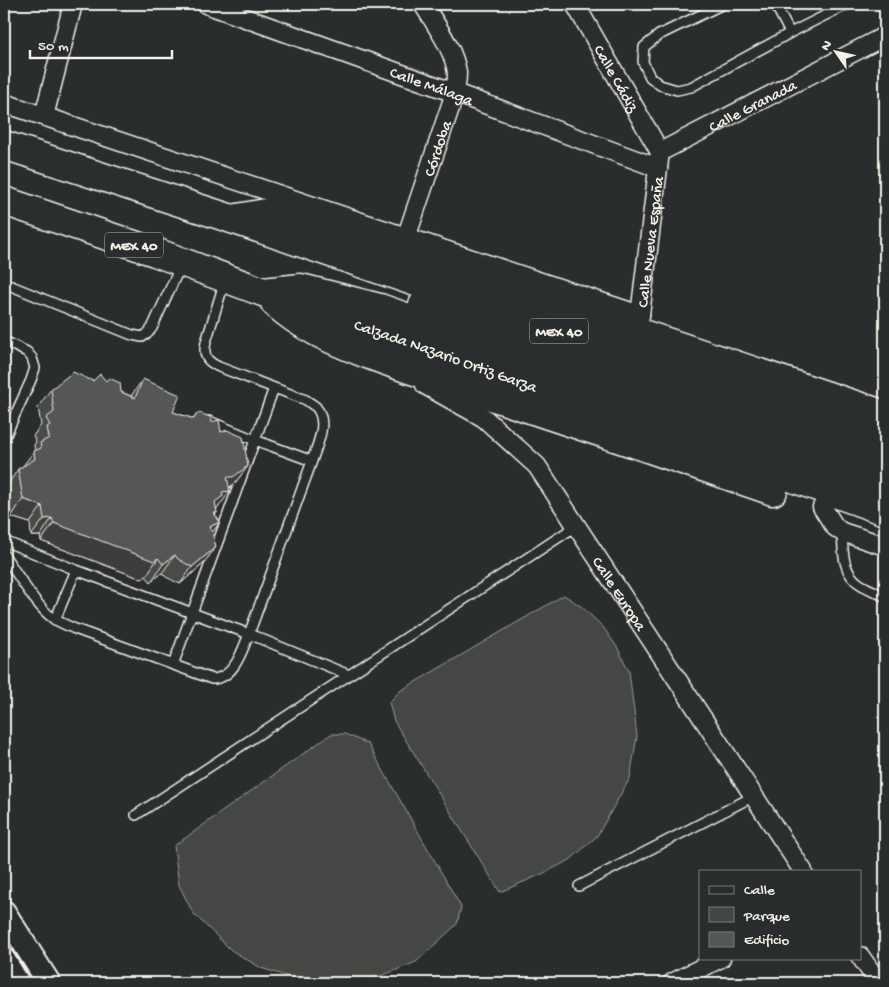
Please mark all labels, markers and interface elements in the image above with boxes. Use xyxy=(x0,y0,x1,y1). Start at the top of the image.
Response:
scale bar xyxy=(30,28,172,60)
north arrow xyxy=(812,28,862,78)
text: 50 m xyxy=(38,38,69,56)
text: N xyxy=(818,38,837,55)
street label: Calle Cádiz xyxy=(588,43,641,117)
street label: Calle Málaga xyxy=(387,64,476,112)
street label: Calle Granada xyxy=(707,77,802,138)
street label: Córdoba xyxy=(421,118,458,179)
street label: Calle Nueva España xyxy=(635,175,670,309)
road number: MEX 40 xyxy=(105,232,163,258)
street label: Calzada Nazario Ortiz Garza xyxy=(351,317,540,399)
road number: MEX 40 xyxy=(530,318,588,344)
street label: Calle Europa xyxy=(586,554,649,637)
legend xyxy=(699,870,862,960)
text: Calle xyxy=(744,882,775,900)
text: Parque xyxy=(743,908,790,926)
text: Edificio xyxy=(744,932,790,950)

